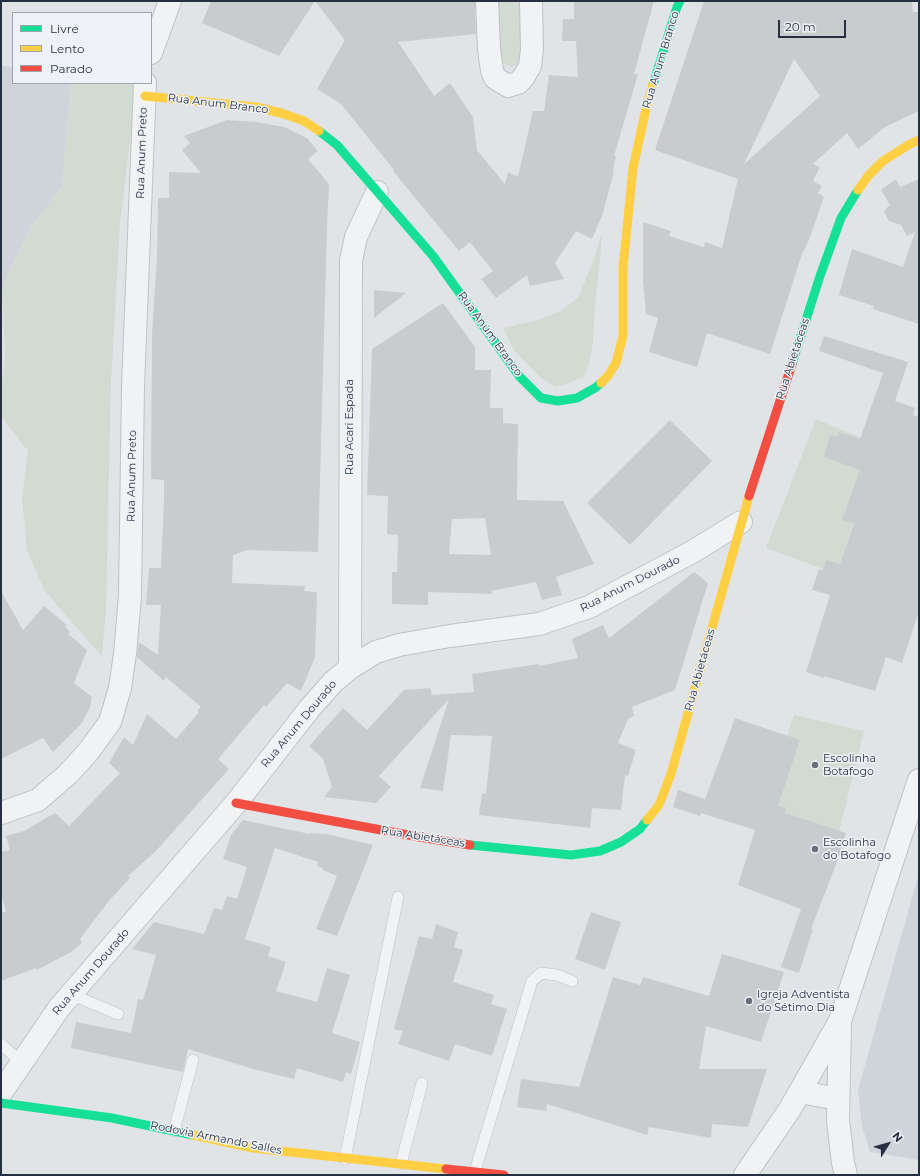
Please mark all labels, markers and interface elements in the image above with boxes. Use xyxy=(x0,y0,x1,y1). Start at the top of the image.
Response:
street label: Rua Anum Branco xyxy=(640,10,682,110)
legend xyxy=(12,12,152,84)
scale bar xyxy=(780,12,848,38)
text: 20 m xyxy=(785,19,816,34)
text: Livre xyxy=(50,21,79,36)
text: Lento xyxy=(50,41,85,56)
text: Parado xyxy=(50,61,93,76)
street label: Rua Anum Branco xyxy=(167,91,269,117)
street label: Rua Anum Preto xyxy=(134,107,150,199)
street label: Rua Anum Branco xyxy=(455,289,525,379)
street label: Rua Abietáceas xyxy=(774,317,812,401)
street label: Rua Acari Espada xyxy=(343,379,357,475)
street label: Rua Anum Preto xyxy=(125,430,139,522)
street label: Rua Anum Dourado xyxy=(578,553,682,615)
street label: Rua Abietáceas xyxy=(682,627,718,713)
street label: Rua Anum Dourado xyxy=(259,678,339,770)
place label: Escolinha Botafogo xyxy=(823,752,876,778)
marker: Escolinha Botafogo xyxy=(810,760,820,770)
street label: Rua Abietáceas xyxy=(380,824,466,850)
place label: Escolinha do Botafogo xyxy=(823,836,891,862)
marker: Escolinha do Botafogo xyxy=(810,844,820,854)
street label: Rua Anum Dourado xyxy=(50,926,132,1018)
place label: Igreja Adventista do Sétimo Dia xyxy=(757,988,850,1014)
marker: Igreja Adventista do Sétimo Dia xyxy=(744,996,754,1006)
street label: Rodovia Armando Salles xyxy=(149,1119,283,1157)
north arrow xyxy=(868,1124,908,1164)
text: N xyxy=(889,1129,906,1145)

